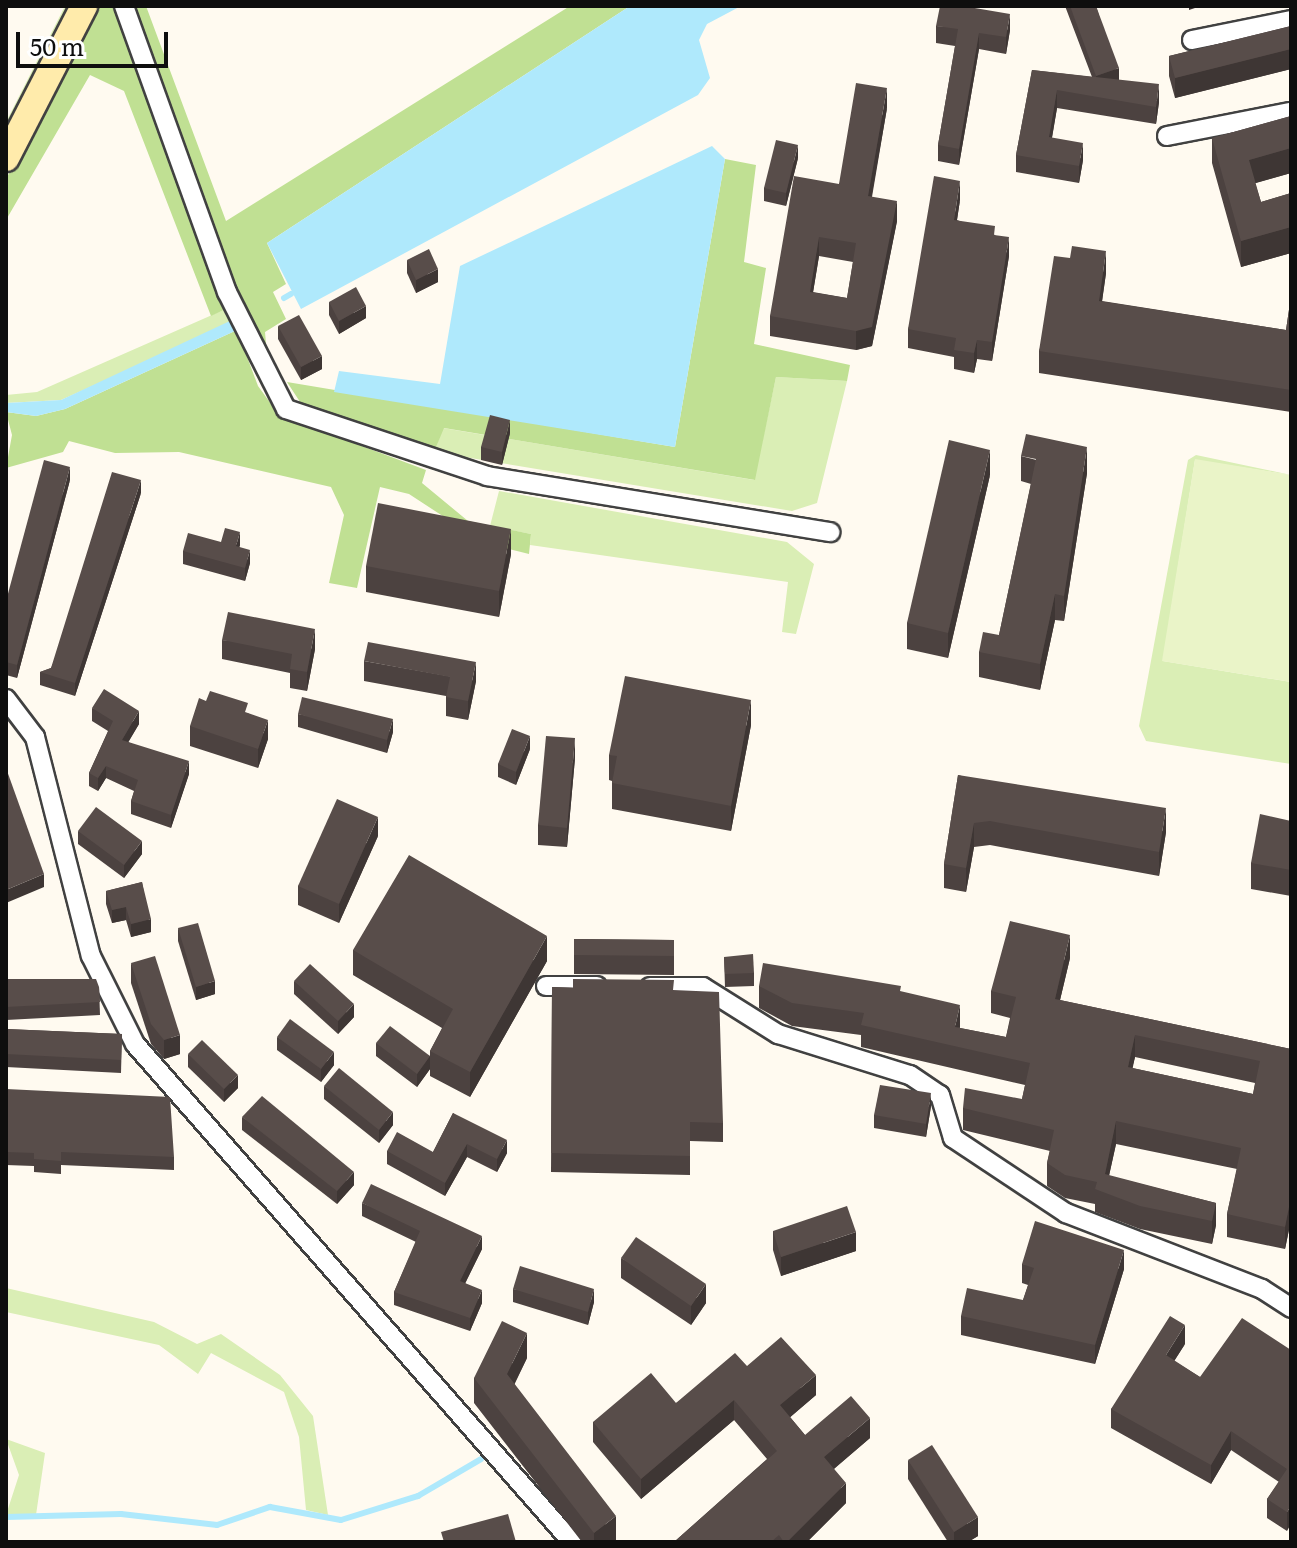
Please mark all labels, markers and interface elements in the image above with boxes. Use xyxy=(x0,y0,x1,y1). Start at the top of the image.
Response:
scale bar xyxy=(20,16,172,66)
text: 50 m xyxy=(30,28,84,63)

